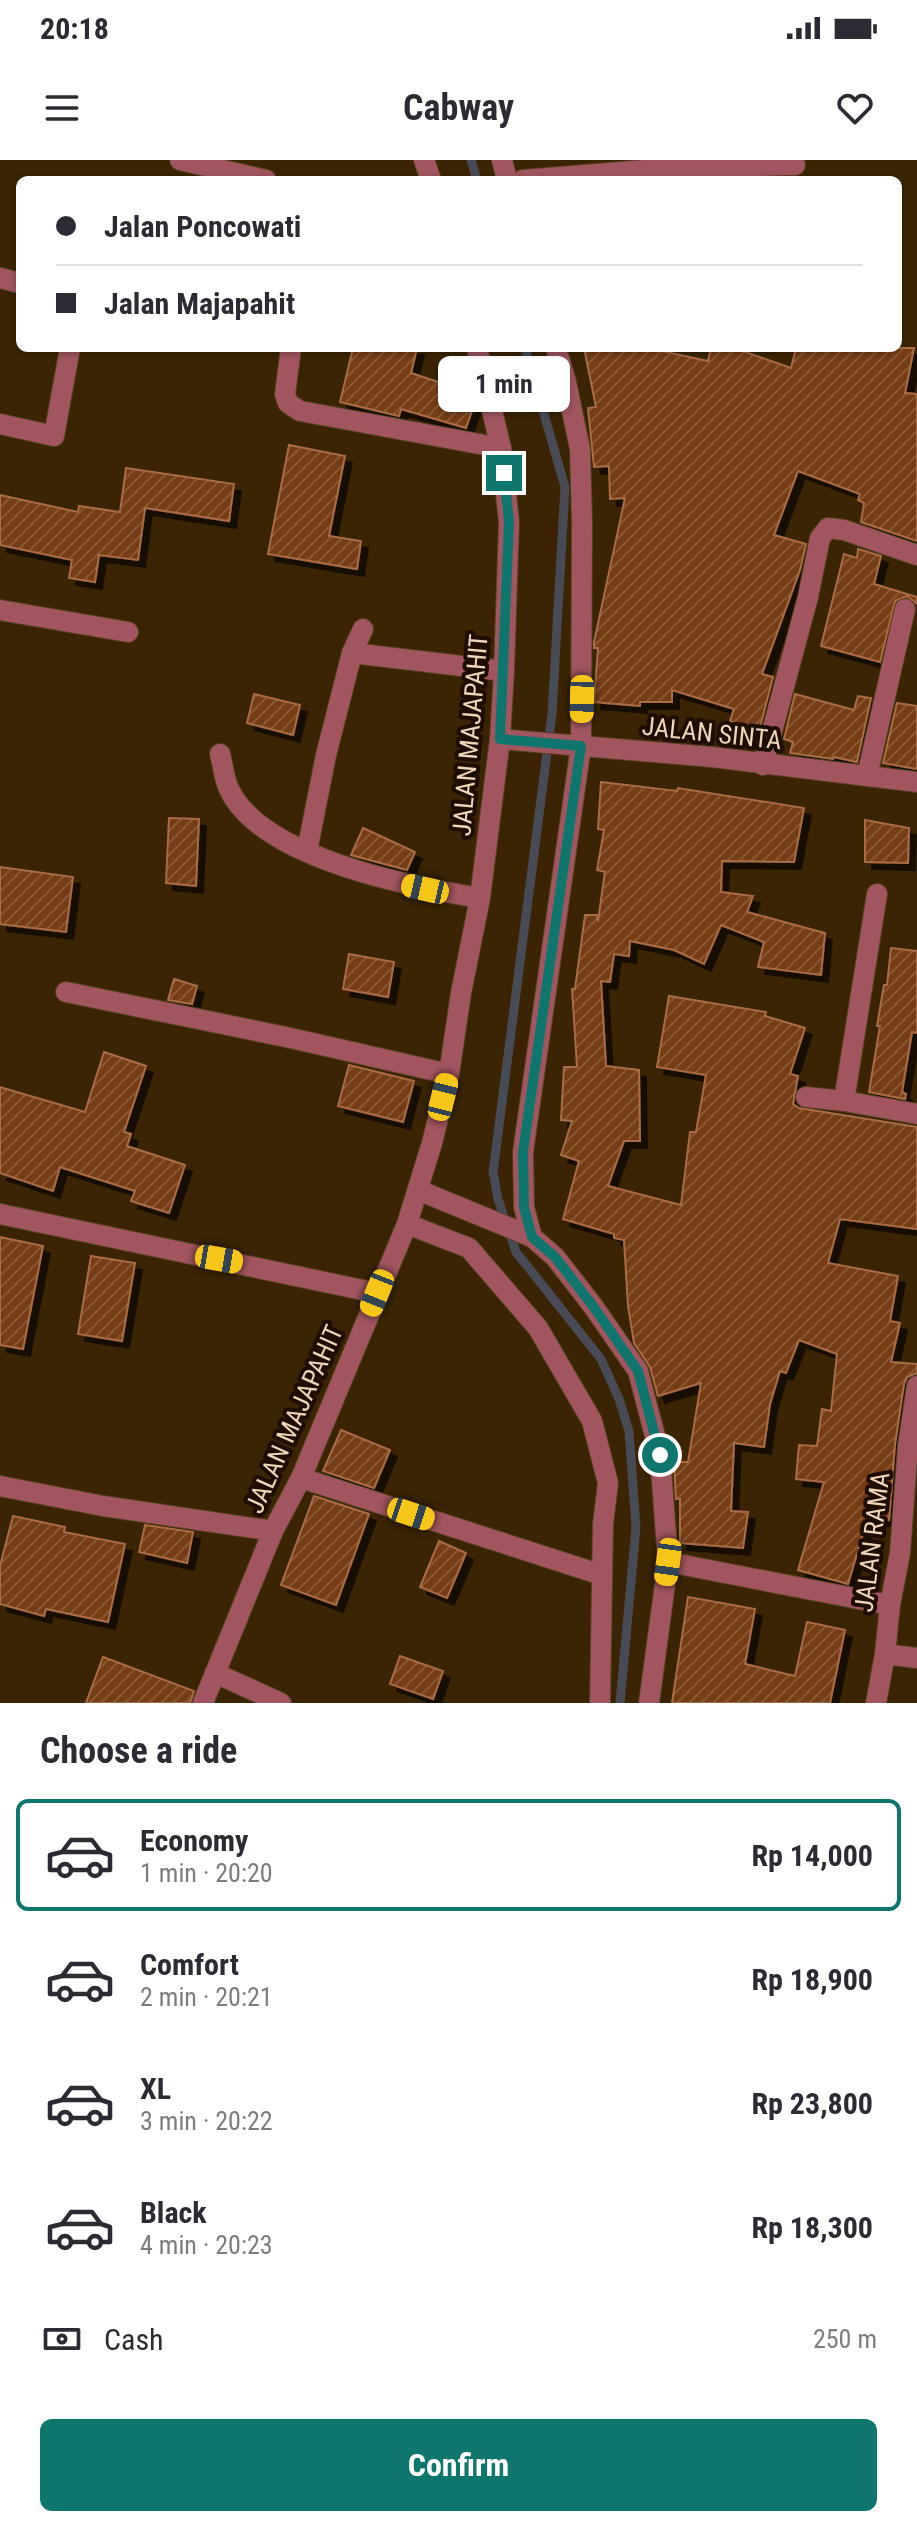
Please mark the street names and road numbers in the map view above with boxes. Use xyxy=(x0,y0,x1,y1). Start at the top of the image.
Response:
street label: JALAN MAJAPAHIT xyxy=(446,633,494,837)
street label: JALAN SINTA xyxy=(641,711,783,755)
street label: JALAN MAJAPAHIT xyxy=(239,1320,349,1518)
street label: JALAN RAMA xyxy=(849,1470,895,1614)

